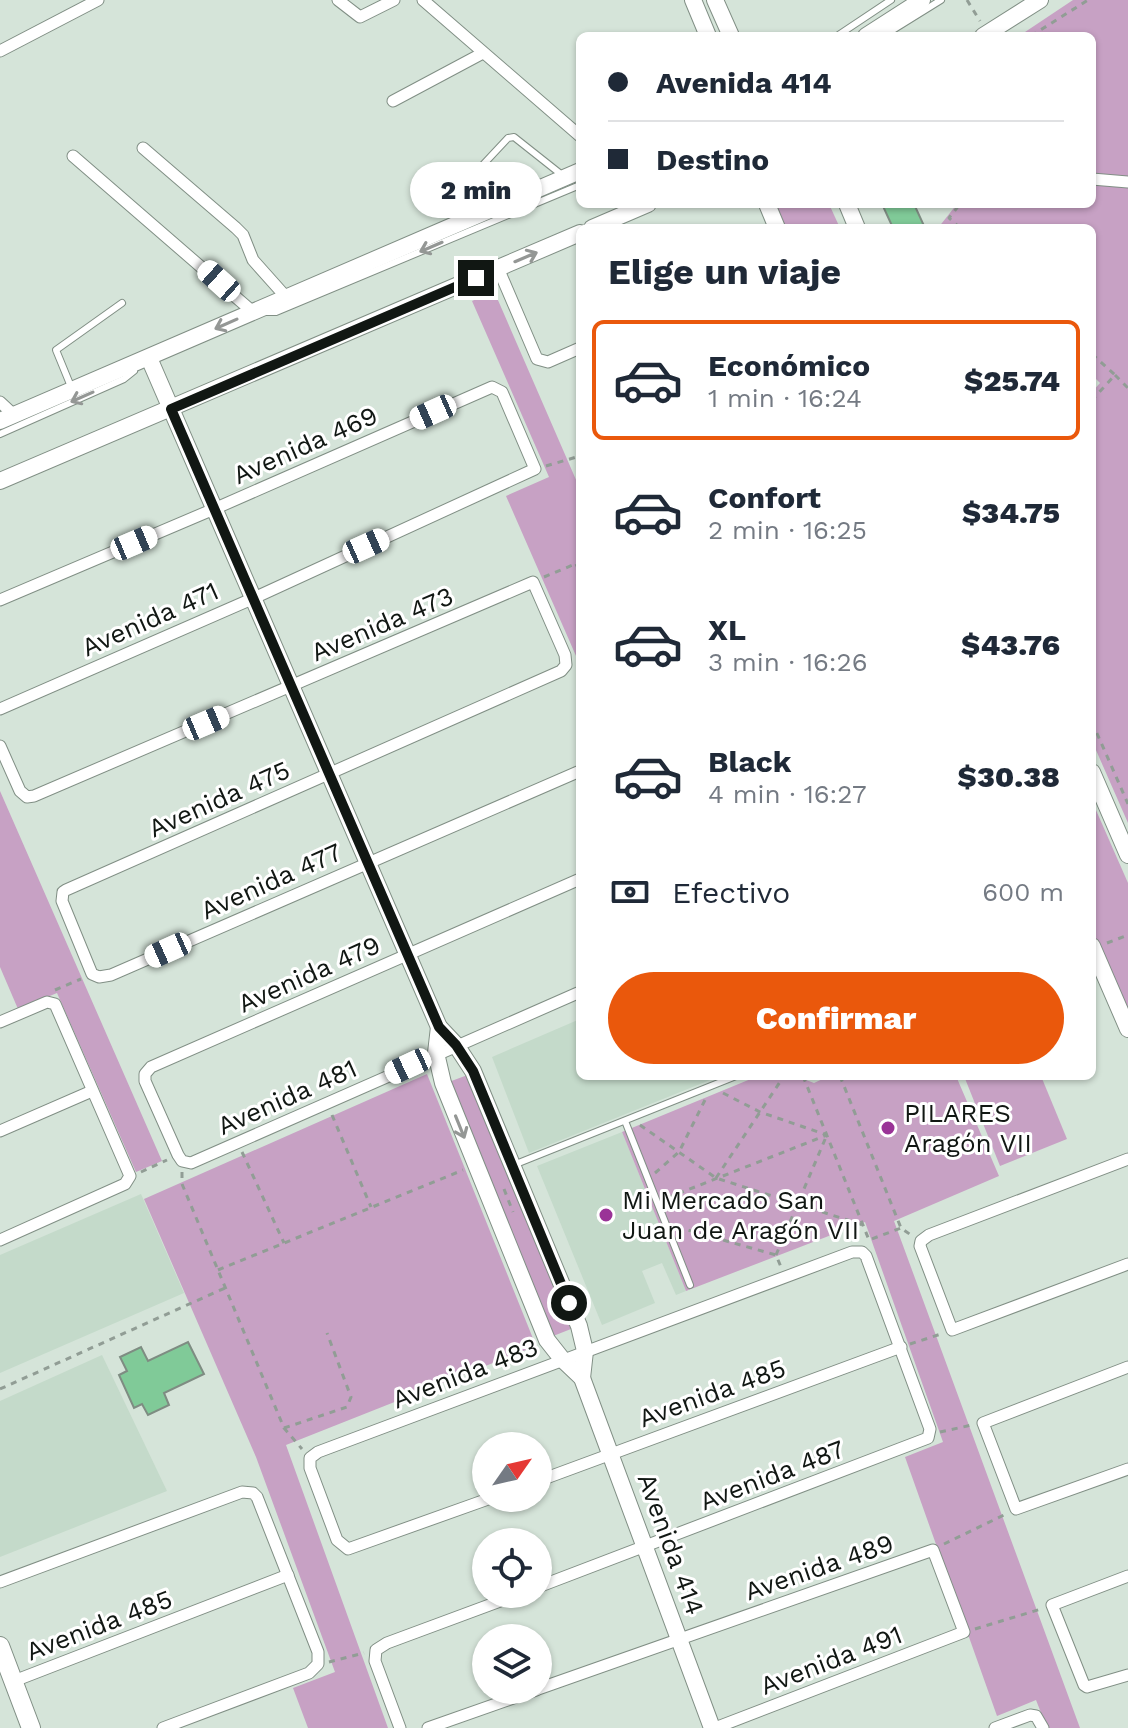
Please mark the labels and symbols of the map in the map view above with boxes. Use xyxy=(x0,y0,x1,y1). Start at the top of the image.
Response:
callout: 2 min xyxy=(410,162,542,218)
one-way arrow xyxy=(419,241,444,256)
one-way arrow xyxy=(513,248,538,263)
car xyxy=(193,256,245,306)
route end xyxy=(458,260,494,296)
one-way arrow xyxy=(214,317,238,332)
one-way arrow xyxy=(70,391,95,406)
car xyxy=(406,391,460,433)
street label: Avenida 469 xyxy=(228,400,382,490)
car xyxy=(107,523,161,563)
car xyxy=(339,525,393,567)
street label: Avenida 471 xyxy=(77,576,223,662)
street label: Avenida 473 xyxy=(306,581,458,667)
car xyxy=(179,703,233,743)
street label: Avenida 475 xyxy=(144,754,294,844)
street label: Avenida 477 xyxy=(196,837,346,925)
car xyxy=(141,929,195,971)
street label: Avenida 479 xyxy=(233,929,385,1019)
car xyxy=(381,1045,435,1087)
street label: Avenida 481 xyxy=(213,1053,361,1141)
place label: PILARES Aragón VII xyxy=(904,1098,1032,1158)
one-way arrow xyxy=(454,1114,468,1139)
marker: PILARES Aragón VII xyxy=(879,1119,897,1137)
place label: Mi Mercado San Juan de Aragón VII xyxy=(622,1185,859,1245)
marker: Mi Mercado San Juan de Aragón VII xyxy=(597,1206,615,1224)
route start xyxy=(551,1285,587,1321)
street label: Avenida 483 xyxy=(388,1331,542,1415)
street label: Avenida 485 xyxy=(634,1353,790,1433)
north arrow xyxy=(472,1432,552,1512)
street label: Avenida 487 xyxy=(695,1434,849,1516)
street label: Avenida 414 xyxy=(631,1469,711,1619)
street label: Avenida 489 xyxy=(741,1528,897,1606)
street label: Avenida 485 xyxy=(22,1583,176,1667)
street label: Avenida 491 xyxy=(756,1619,906,1701)

